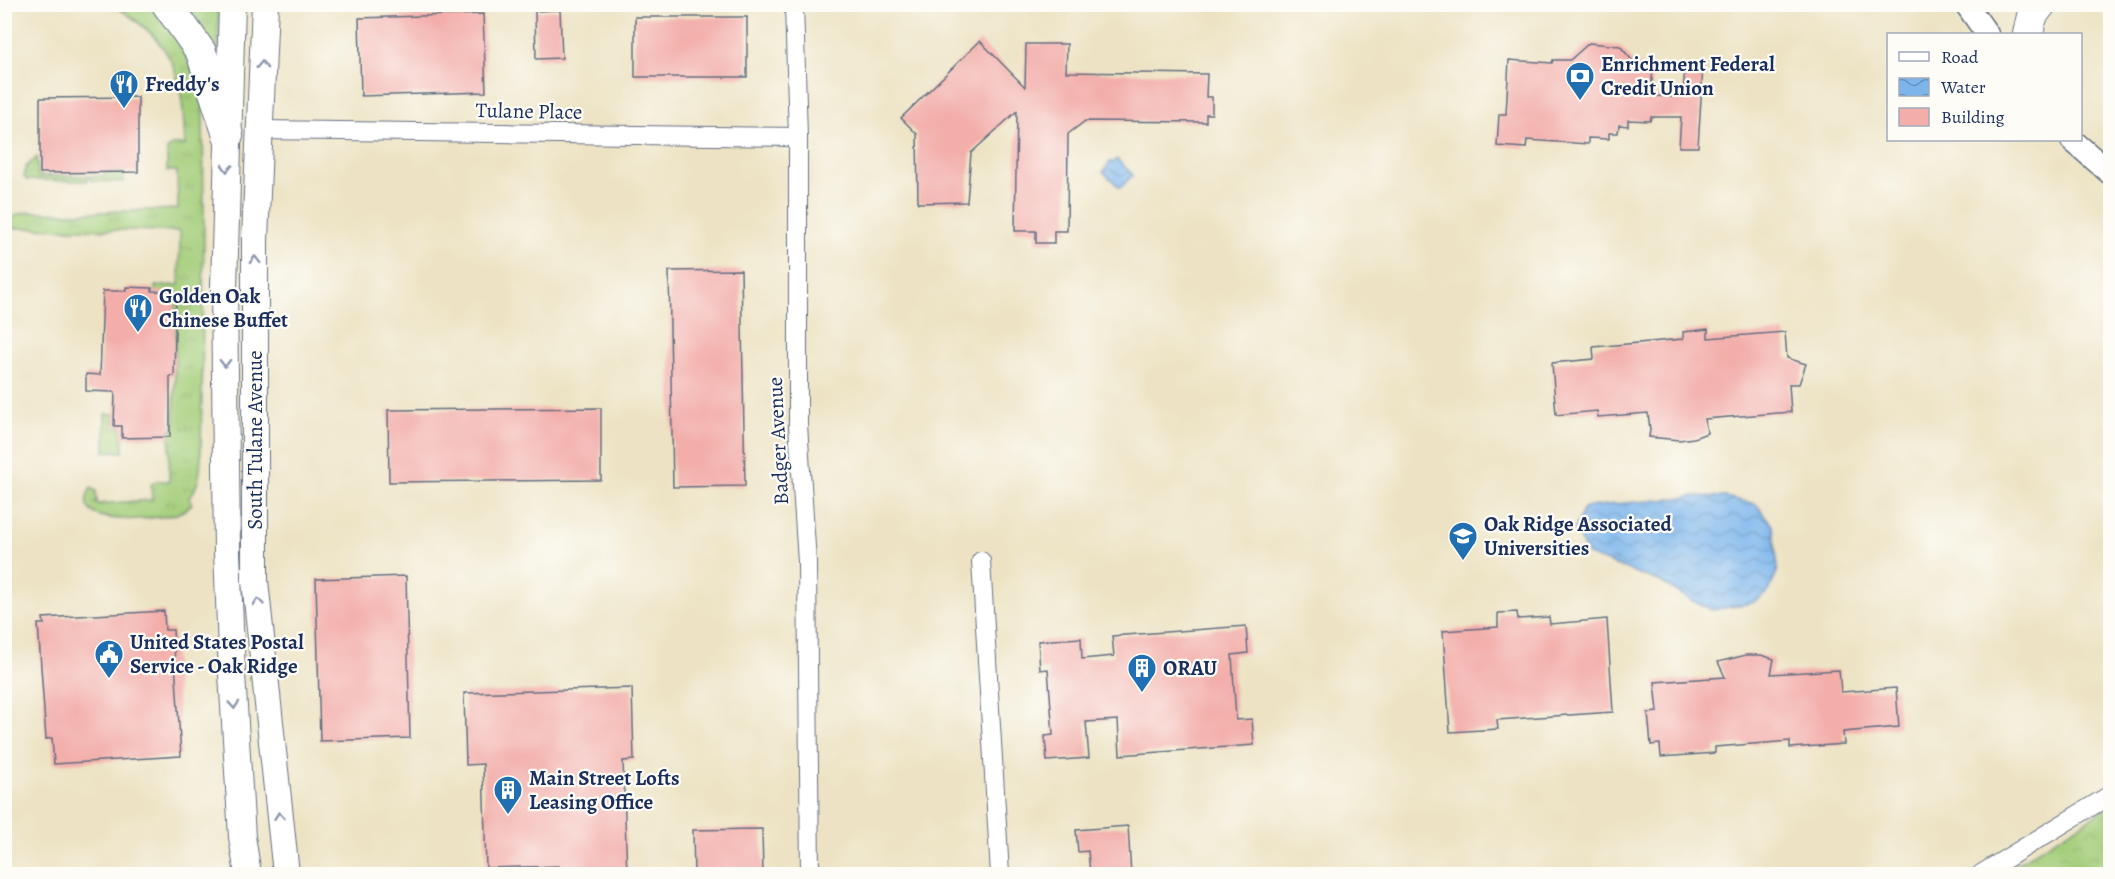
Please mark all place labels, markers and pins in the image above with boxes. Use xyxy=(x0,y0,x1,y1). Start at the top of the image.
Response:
place label: Enrichment Federal Credit Union xyxy=(1601,50,1775,102)
bank icon: Enrichment Federal Credit Union xyxy=(1564,60,1596,102)
restaurant icon: Freddy's xyxy=(108,68,140,110)
place label: Freddy's xyxy=(145,70,220,98)
place label: Golden Oak Chinese Buffet xyxy=(159,282,288,334)
restaurant icon: Golden Oak Chinese Buffet xyxy=(122,292,154,334)
place label: Oak Ridge Associated Universities xyxy=(1484,510,1673,562)
school or university icon: Oak Ridge Associated Universities xyxy=(1447,520,1479,562)
place label: United States Postal Service - Oak Ridge xyxy=(130,628,304,680)
public building icon: United States Postal Service - Oak Ridge xyxy=(93,638,125,680)
building icon: ORAU xyxy=(1126,652,1158,694)
place label: ORAU xyxy=(1163,654,1217,682)
place label: Main Street Lofts Leasing Office xyxy=(529,764,680,816)
building icon: Main Street Lofts Leasing Office xyxy=(492,774,524,816)

